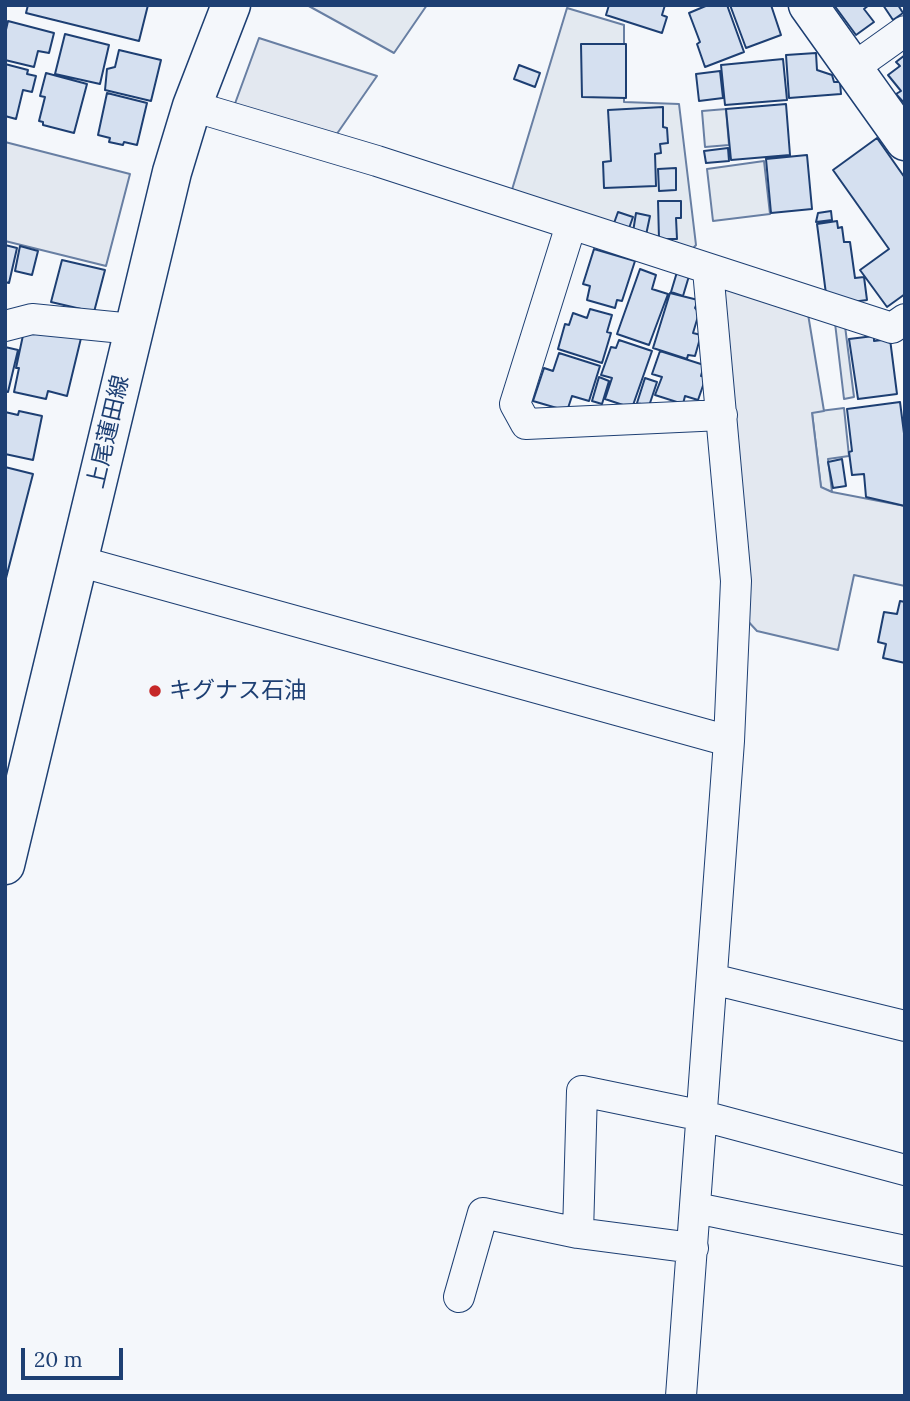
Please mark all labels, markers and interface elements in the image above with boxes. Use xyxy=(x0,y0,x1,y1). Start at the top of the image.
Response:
street label: 上尾蓮田線 xyxy=(83,373,135,491)
place label: キグナス石油 xyxy=(169,677,307,705)
marker: キグナス石油 xyxy=(147,683,163,699)
scale bar xyxy=(24,1334,126,1378)
text: 20 m xyxy=(34,1346,83,1373)

